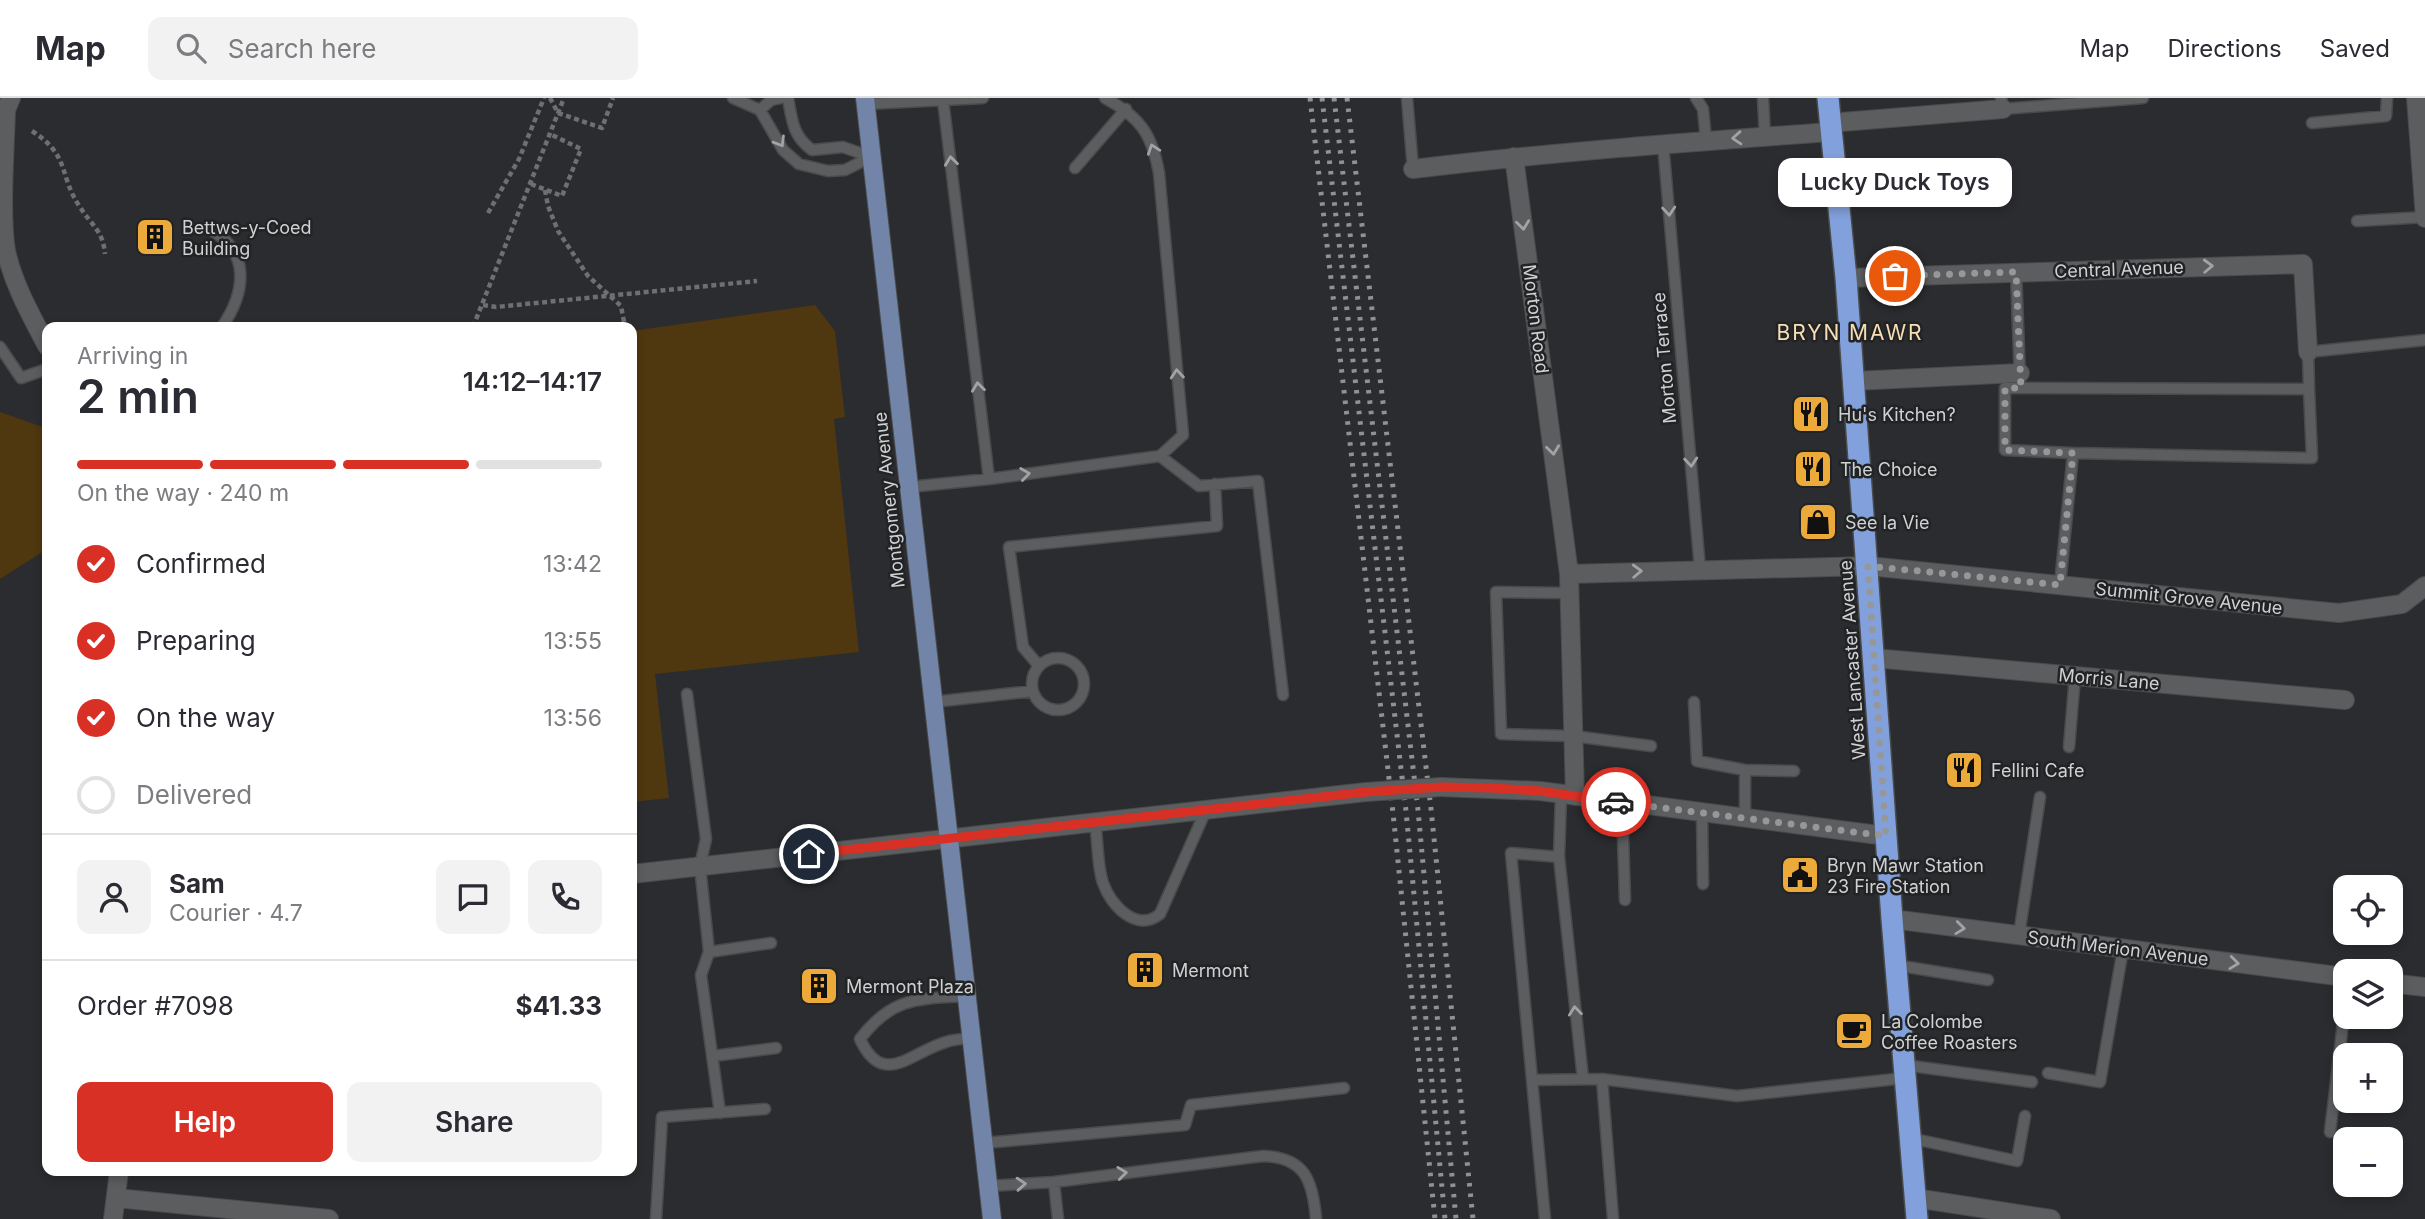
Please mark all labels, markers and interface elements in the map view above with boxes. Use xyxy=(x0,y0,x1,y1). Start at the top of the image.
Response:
search box xyxy=(148,17,638,80)
text: Map xyxy=(35,28,106,68)
icon: search xyxy=(172,29,210,67)
text: Search here xyxy=(228,33,376,64)
text: Map xyxy=(2080,34,2129,63)
text: Directions xyxy=(2167,34,2282,63)
text: Saved xyxy=(2320,34,2390,63)
one-way arrow xyxy=(1732,131,1743,146)
one-way arrow xyxy=(772,135,785,148)
one-way arrow xyxy=(1147,143,1161,155)
one-way arrow xyxy=(943,155,958,167)
callout: Lucky Duck Toys xyxy=(1778,157,2012,206)
text: Lucky Duck Toys xyxy=(1800,168,1990,196)
one-way arrow xyxy=(1661,206,1676,217)
building icon: Bettws-y-Coed Building xyxy=(134,216,176,258)
place label: Bettws-y-Coed Building xyxy=(182,217,312,259)
one-way arrow xyxy=(1516,219,1531,231)
pin xyxy=(1865,246,1925,306)
street label: Central Avenue xyxy=(2054,256,2184,282)
icon: bag xyxy=(1876,257,1914,295)
one-way arrow xyxy=(2203,259,2214,274)
street label: Morton Road xyxy=(1519,263,1553,375)
street label: Morton Terrace xyxy=(1648,291,1680,425)
district label: BRYN MAWR xyxy=(1776,320,1924,345)
text: Arriving in xyxy=(77,342,188,370)
text: 14:12–14:17 xyxy=(463,366,602,397)
text: 2 min xyxy=(77,368,199,424)
one-way arrow xyxy=(1170,369,1185,380)
one-way arrow xyxy=(971,381,986,393)
restaurant icon: Hu's Kitchen? xyxy=(1790,393,1832,435)
place label: Hu's Kitchen? xyxy=(1838,404,1956,425)
street label: Montgomery Avenue xyxy=(869,411,909,589)
one-way arrow xyxy=(1545,444,1560,456)
restaurant icon: The Choice xyxy=(1792,448,1834,490)
one-way arrow xyxy=(1683,457,1698,468)
place label: The Choice xyxy=(1840,459,1938,480)
one-way arrow xyxy=(1020,467,1031,482)
text: On the way · 240 m xyxy=(77,479,289,507)
shop icon: See la Vie xyxy=(1797,501,1839,543)
place label: See la Vie xyxy=(1845,512,1929,533)
icon: check xyxy=(77,545,115,583)
text: Confirmed xyxy=(136,548,266,579)
text: 13:42 xyxy=(543,550,602,578)
street label: West Lancaster Avenue xyxy=(1835,559,1869,761)
one-way arrow xyxy=(1632,564,1643,579)
street label: Summit Grove Avenue xyxy=(2094,578,2284,618)
icon: check xyxy=(77,622,115,660)
text: Preparing xyxy=(136,625,256,656)
text: 13:55 xyxy=(544,627,602,655)
street label: Morris Lane xyxy=(2058,664,2160,694)
icon: check xyxy=(77,699,115,737)
text: On the way xyxy=(136,702,275,733)
text: 13:56 xyxy=(544,704,602,732)
restaurant icon: Fellini Cafe xyxy=(1943,749,1985,791)
place label: Fellini Cafe xyxy=(1991,760,2084,781)
courier xyxy=(1581,767,1651,837)
text: Delivered xyxy=(136,779,252,810)
icon: car xyxy=(1597,783,1635,821)
pin xyxy=(779,824,839,884)
icon: home xyxy=(790,835,828,873)
public building icon: Bryn Mawr Station 23 Fire Station xyxy=(1779,854,1821,896)
place label: Bryn Mawr Station 23 Fire Station xyxy=(1827,855,1984,897)
button: person xyxy=(77,860,151,934)
button: chat xyxy=(436,860,510,934)
button: phone xyxy=(528,860,602,934)
text: Sam xyxy=(169,868,225,899)
map controls xyxy=(2333,875,2403,1197)
button: locate xyxy=(2333,875,2403,945)
text: Courier · 4.7 xyxy=(169,899,303,927)
one-way arrow xyxy=(1954,920,1965,935)
street label: South Merion Avenue xyxy=(2026,926,2210,970)
building icon: Mermont xyxy=(1124,949,1166,991)
one-way arrow xyxy=(2228,955,2240,970)
button: layers xyxy=(2333,959,2403,1029)
place label: Mermont xyxy=(1172,960,1249,981)
building icon: Mermont Plaza xyxy=(798,965,840,1007)
place label: Mermont Plaza xyxy=(846,976,974,997)
text: Order #7098 xyxy=(77,990,234,1021)
text: $41.33 xyxy=(516,990,602,1021)
one-way arrow xyxy=(1568,1005,1583,1017)
cafe icon: La Colombe Coffee Roasters xyxy=(1833,1010,1875,1052)
place label: La Colombe Coffee Roasters xyxy=(1881,1011,2017,1053)
button: + xyxy=(2333,1043,2403,1113)
button: Help xyxy=(77,1082,333,1162)
button: Share xyxy=(347,1082,602,1162)
button: − xyxy=(2333,1127,2403,1197)
one-way arrow xyxy=(1116,1166,1128,1181)
one-way arrow xyxy=(1016,1177,1027,1192)

